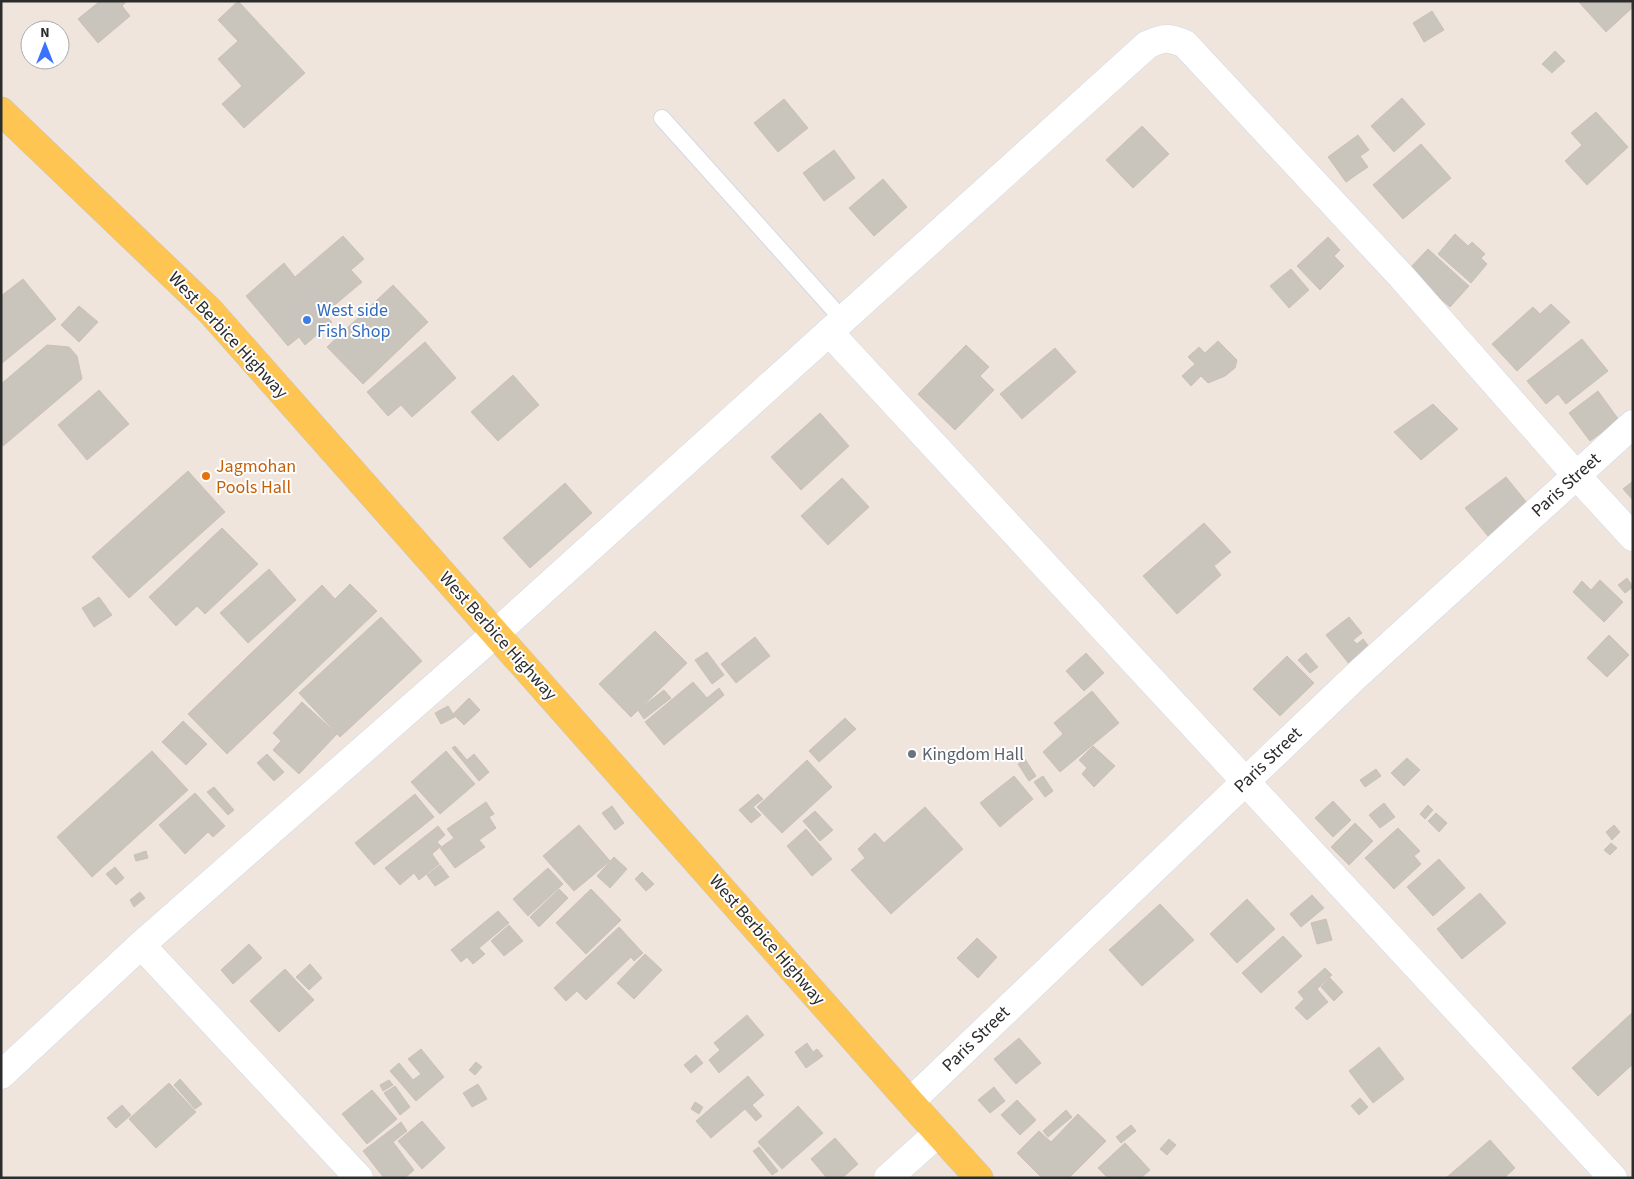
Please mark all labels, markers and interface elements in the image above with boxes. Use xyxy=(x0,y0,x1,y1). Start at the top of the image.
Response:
north arrow xyxy=(20,20,70,70)
text: N xyxy=(40,23,50,43)
street label: West Berbice Highway xyxy=(162,266,294,405)
place label: West side Fish Shop xyxy=(317,298,390,344)
marker: West side Fish Shop xyxy=(301,314,313,326)
street label: Paris Street xyxy=(1526,447,1606,523)
place label: Jagmohan Pools Hall xyxy=(216,454,296,500)
marker: Jagmohan Pools Hall xyxy=(200,470,212,482)
street label: West Berbice Highway xyxy=(433,566,563,706)
street label: Paris Street xyxy=(1229,721,1307,799)
place label: Kingdom Hall xyxy=(922,742,1024,767)
marker: Kingdom Hall xyxy=(906,748,918,760)
street label: West Berbice Highway xyxy=(703,869,831,1011)
street label: Paris Street xyxy=(937,1000,1015,1078)

